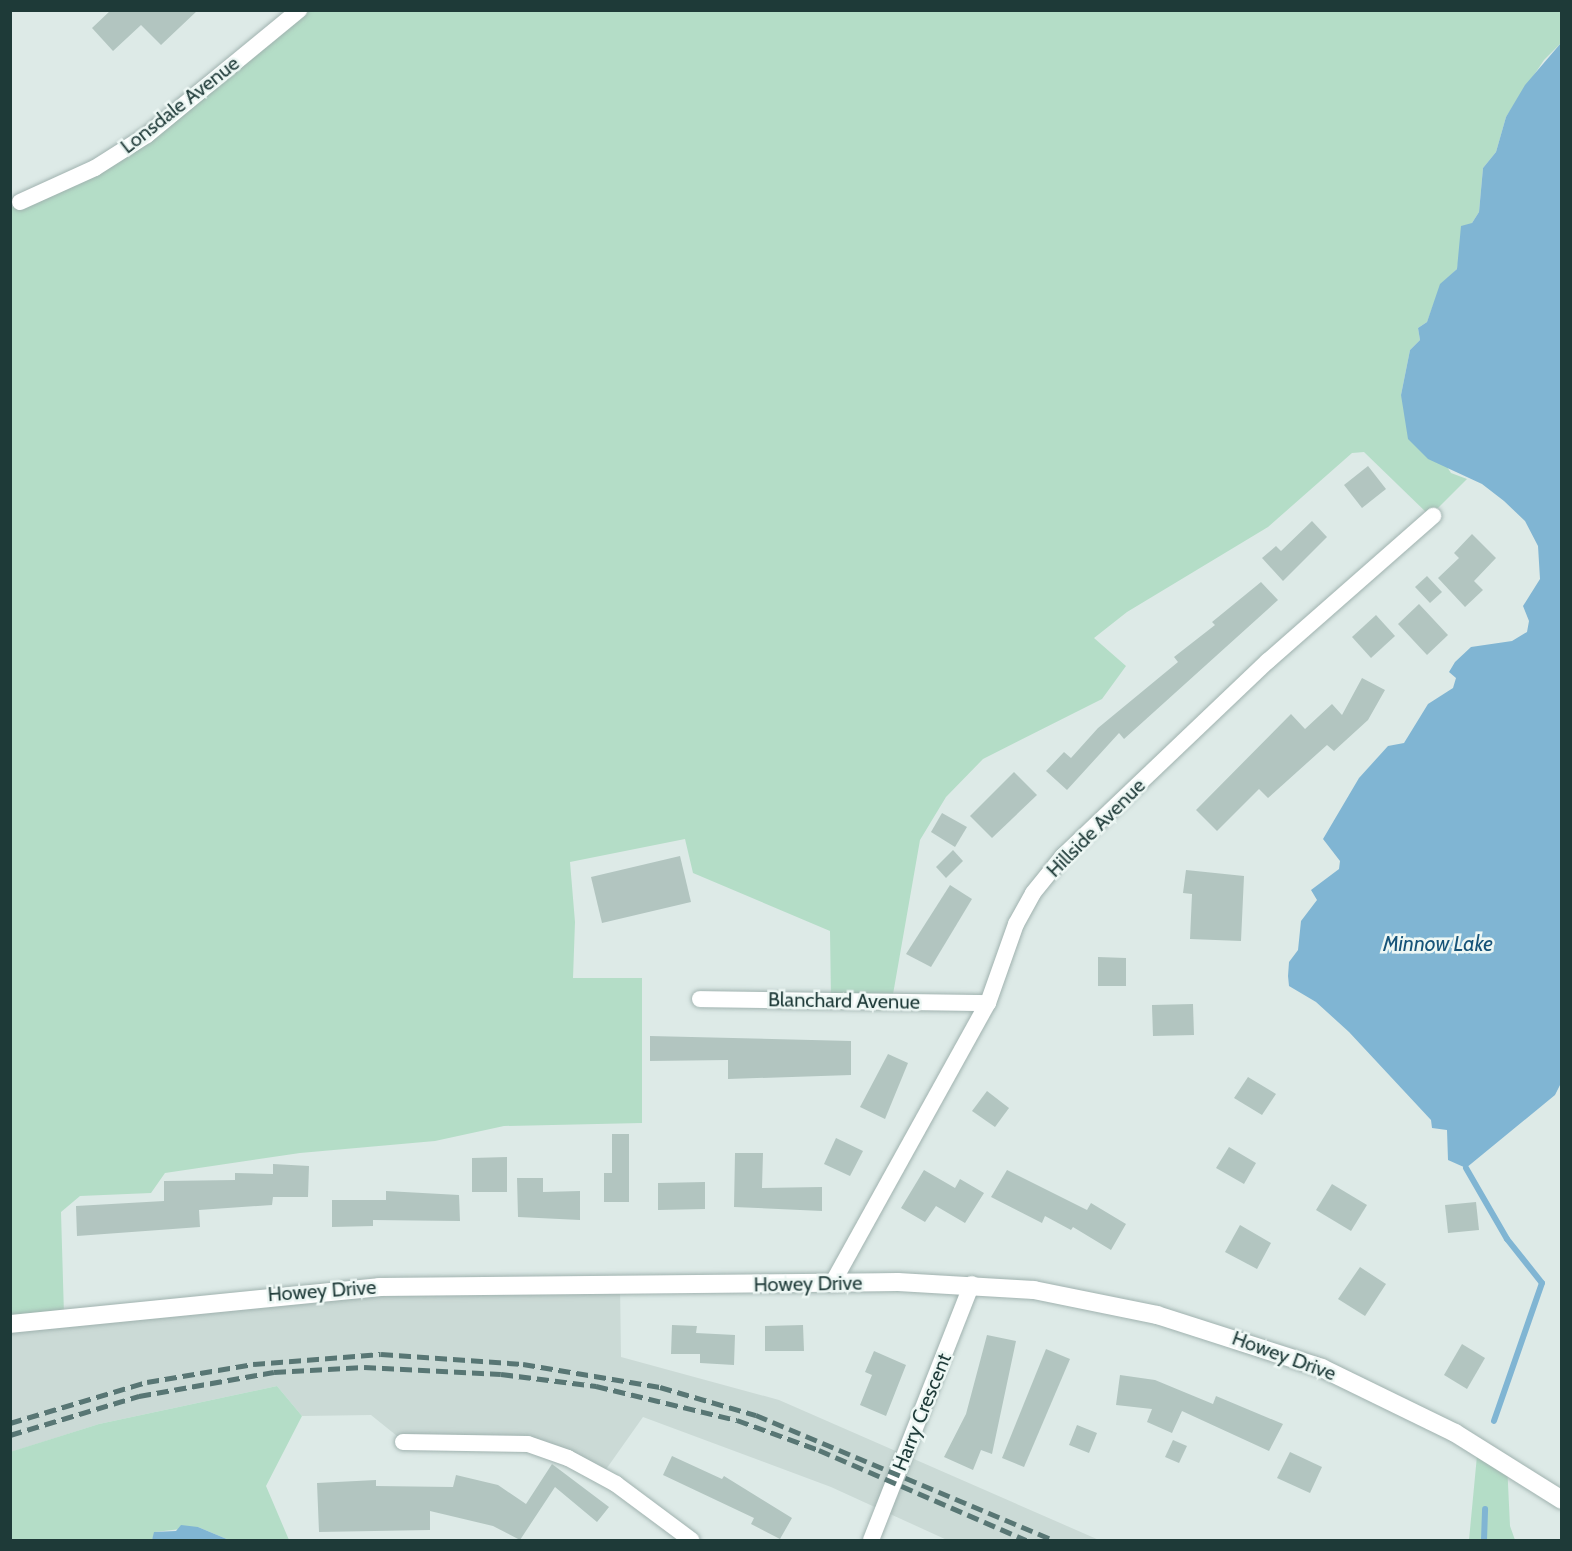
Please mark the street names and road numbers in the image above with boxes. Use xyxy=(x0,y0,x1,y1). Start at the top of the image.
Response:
street label: Lonsdale Avenue xyxy=(116,51,244,159)
street label: Hillside Avenue xyxy=(1042,774,1150,882)
street label: Blanchard Avenue xyxy=(768,988,920,1014)
street label: Howey Drive xyxy=(753,1271,863,1297)
street label: Howey Drive xyxy=(267,1275,377,1307)
street label: Howey Drive xyxy=(1229,1326,1339,1386)
street label: Harry Crescent xyxy=(888,1350,956,1474)

